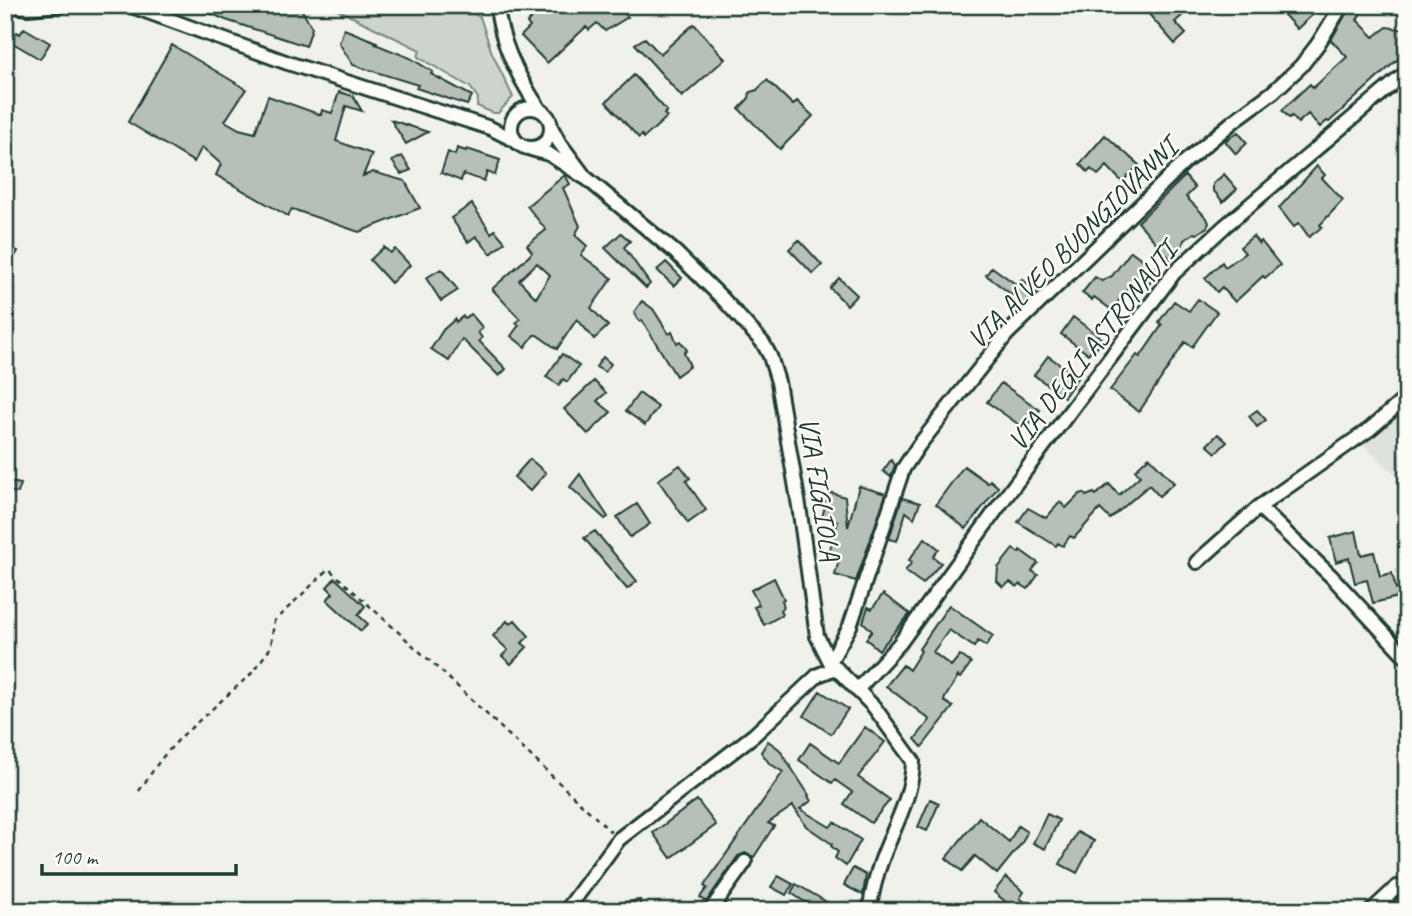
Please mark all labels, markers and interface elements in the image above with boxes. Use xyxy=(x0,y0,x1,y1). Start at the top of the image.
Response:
street label: VIA ALVEO BUONGIOVANNI xyxy=(959,126,1189,356)
street label: VIA DEGLI ASTRONAUTI xyxy=(1000,230,1188,457)
street label: VIA FIGLIOLA xyxy=(791,415,849,564)
scale bar xyxy=(42,832,236,876)
text: 100 m xyxy=(52,844,99,870)

